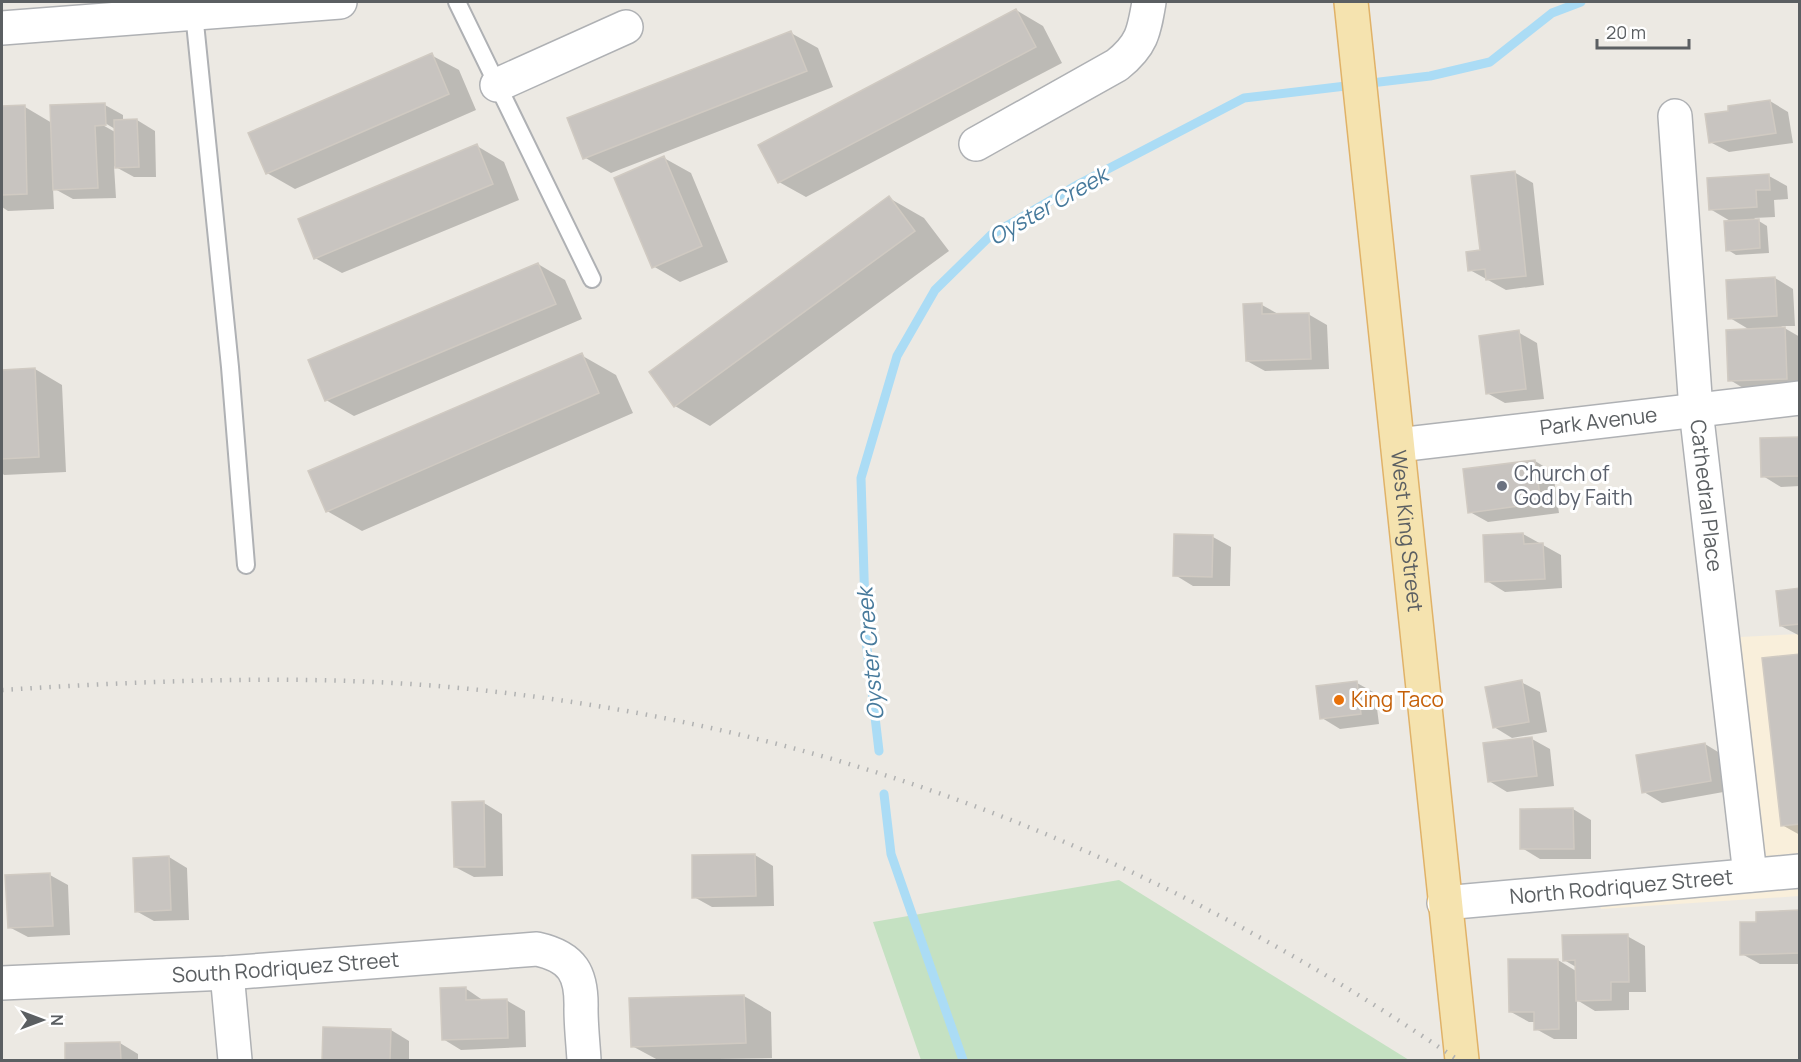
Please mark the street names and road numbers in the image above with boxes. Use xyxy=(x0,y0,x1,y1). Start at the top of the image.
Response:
street label: Park Avenue xyxy=(1538,400,1659,441)
street label: Cathedral Place xyxy=(1684,418,1730,573)
street label: West King Street xyxy=(1385,449,1430,613)
street label: North Rodriquez Street xyxy=(1508,862,1734,910)
street label: South Rodriquez Street xyxy=(171,945,400,988)

